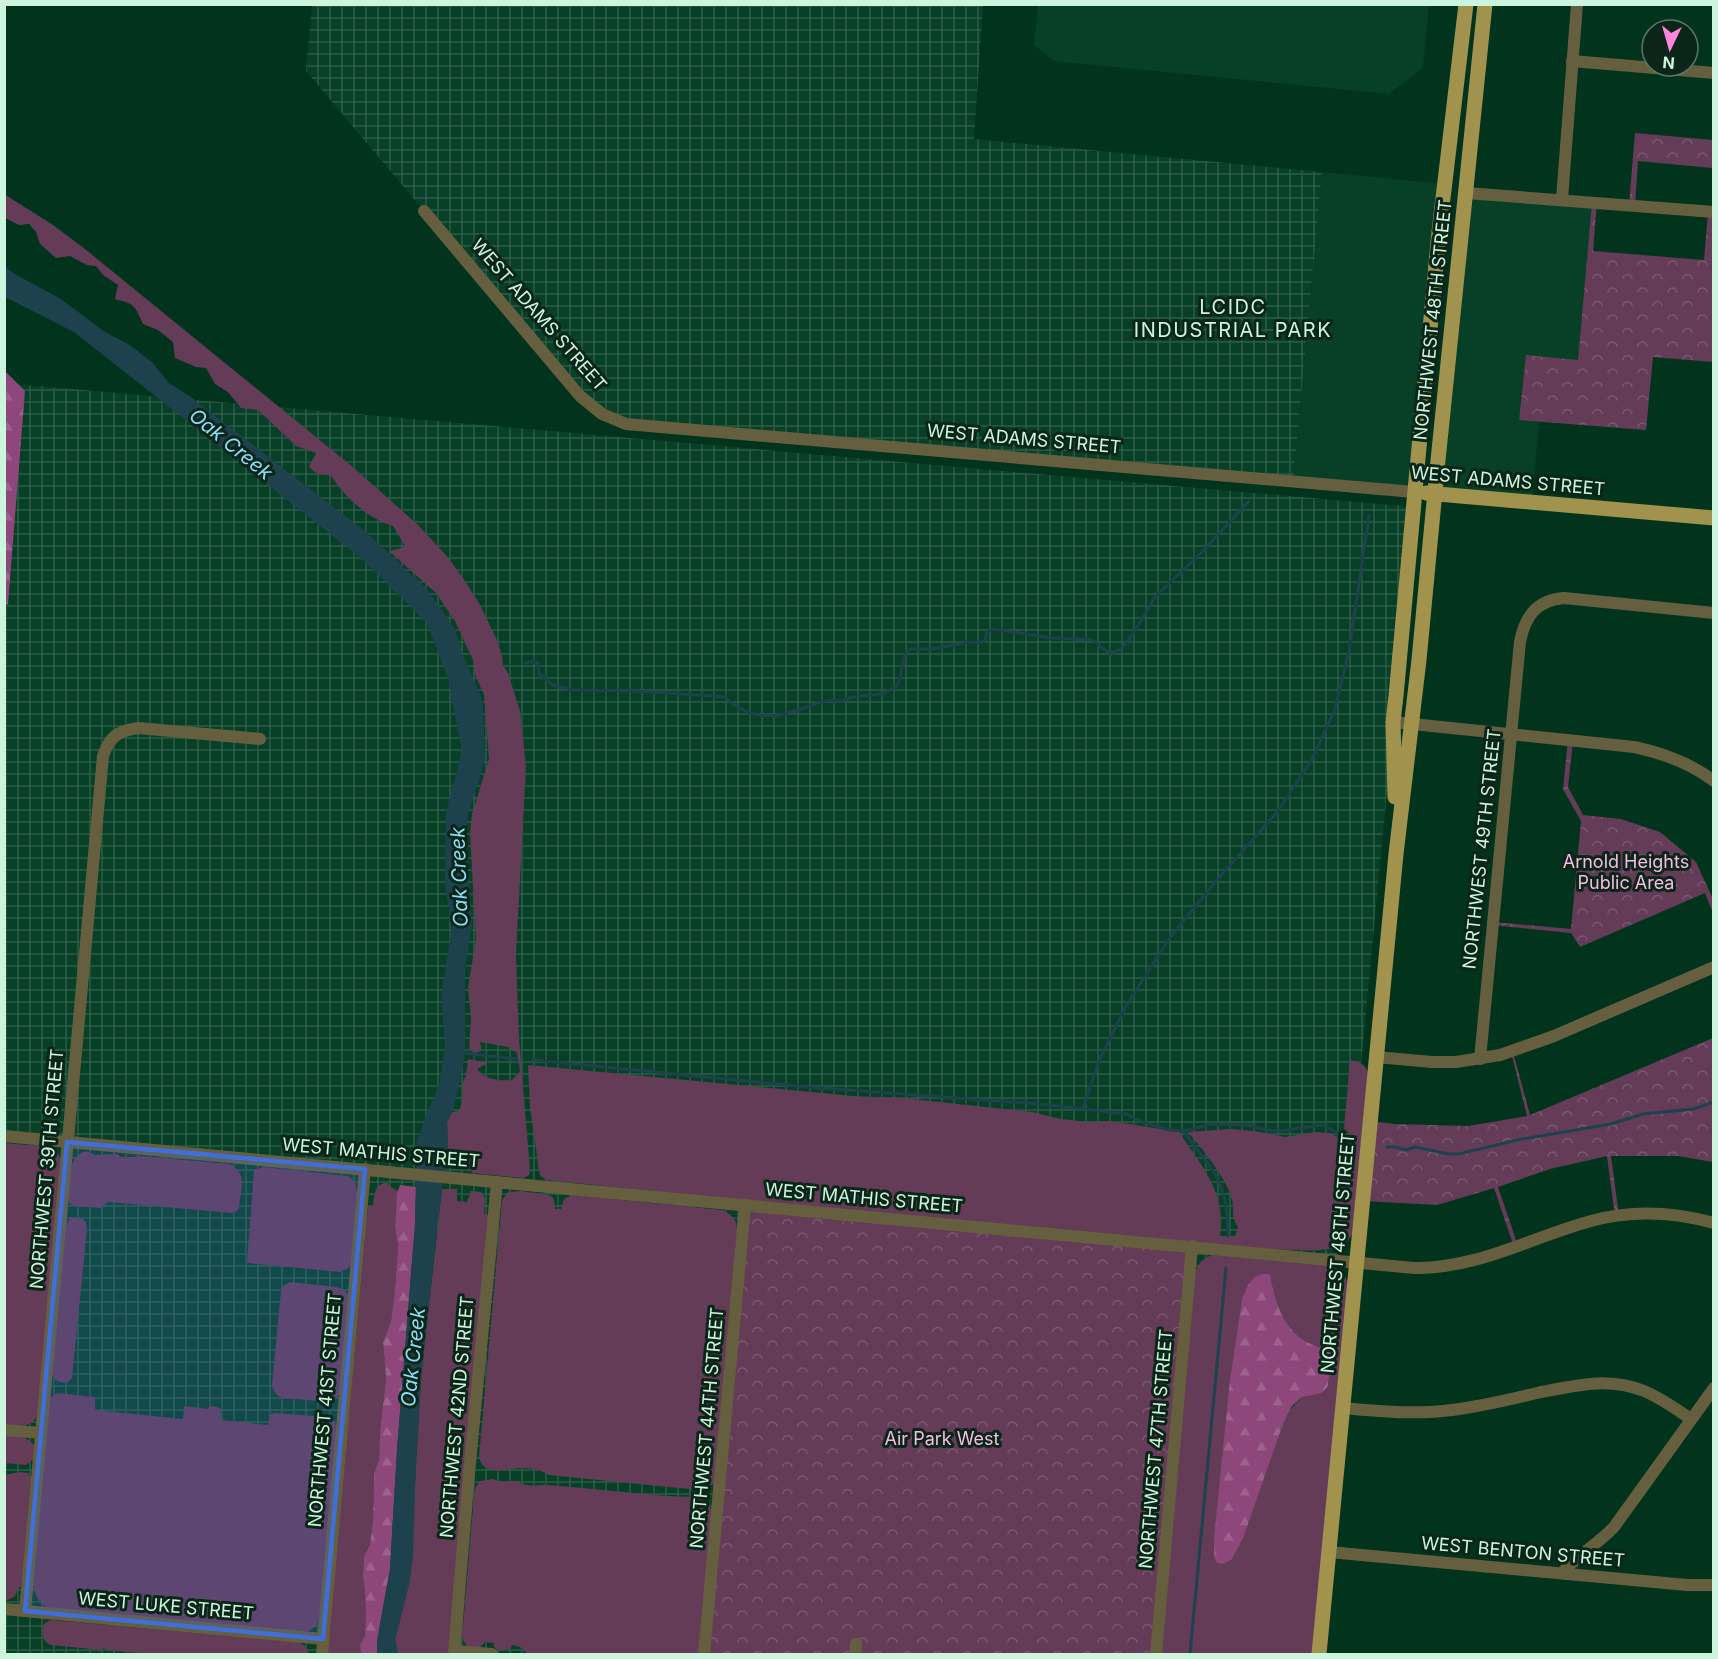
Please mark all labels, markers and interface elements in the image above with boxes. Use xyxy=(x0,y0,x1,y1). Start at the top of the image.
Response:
north arrow xyxy=(1640,18,1700,78)
text: N xyxy=(1662,52,1676,73)
street label: NORTHWEST 48TH STREET xyxy=(1409,199,1456,441)
street label: WEST ADAMS STREET xyxy=(468,234,611,395)
district label: LCIDC INDUSTRIAL PARK xyxy=(1134,295,1332,342)
water label: Oak Creek xyxy=(185,403,278,485)
street label: WEST ADAMS STREET xyxy=(926,420,1122,457)
street label: WEST ADAMS STREET xyxy=(1410,462,1606,499)
street label: NORTHWEST 49TH STREET xyxy=(1458,728,1505,970)
water label: Oak Creek xyxy=(445,826,473,927)
park label: Arnold Heights Public Area xyxy=(1563,851,1689,893)
street label: NORTHWEST 39TH STREET xyxy=(26,1048,67,1290)
street label: NORTHWEST 48TH STREET xyxy=(1317,1132,1358,1374)
street label: WEST MATHIS STREET xyxy=(281,1133,481,1172)
street label: WEST MATHIS STREET xyxy=(764,1178,964,1217)
street label: NORTHWEST 41ST STREET xyxy=(304,1292,345,1528)
street label: NORTHWEST 42ND STREET xyxy=(435,1295,478,1539)
water label: Oak Creek xyxy=(396,1305,430,1408)
street label: NORTHWEST 44TH STREET xyxy=(685,1306,728,1549)
street label: NORTHWEST 47TH STREET xyxy=(1135,1328,1176,1570)
park label: Air Park West xyxy=(884,1428,1000,1449)
street label: WEST BENTON STREET xyxy=(1420,1532,1626,1571)
street label: WEST LUKE STREET xyxy=(77,1587,255,1624)

